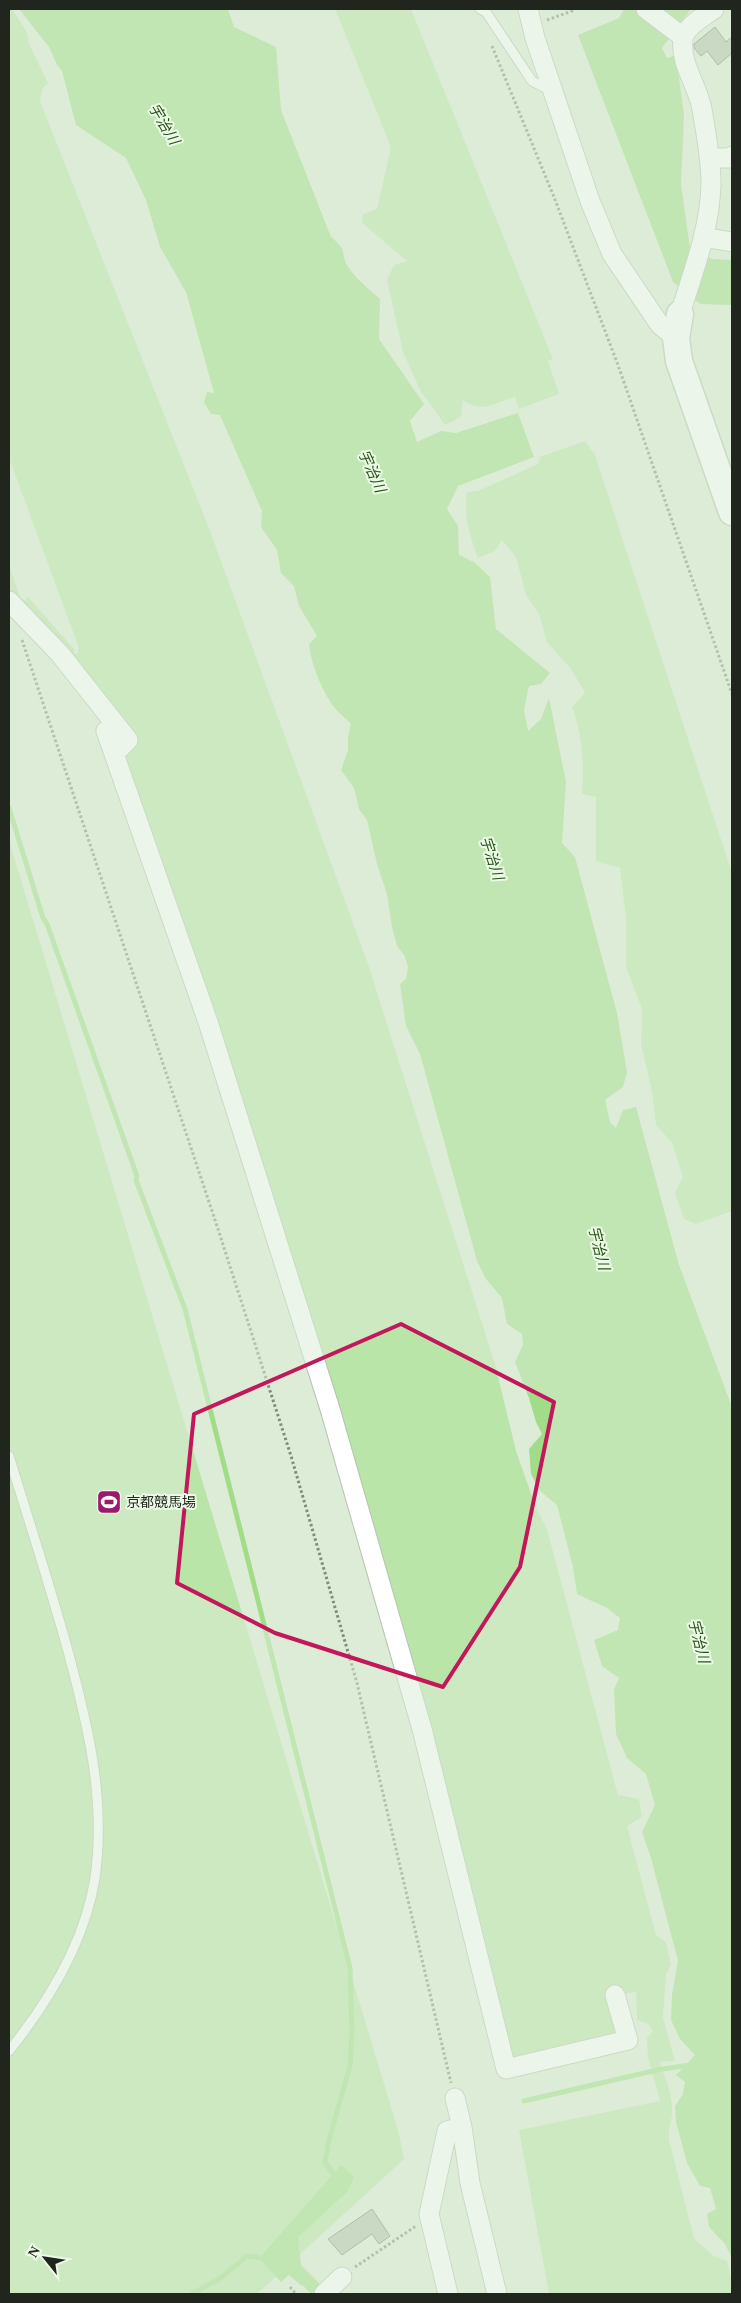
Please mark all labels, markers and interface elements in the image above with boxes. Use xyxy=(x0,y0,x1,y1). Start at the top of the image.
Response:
water label: 宇治川 xyxy=(146,101,183,149)
water label: 宇治川 xyxy=(356,447,389,497)
water label: 宇治川 xyxy=(477,834,507,884)
water label: 宇治川 xyxy=(586,1224,613,1274)
sports icon: 京都競馬場 xyxy=(96,1489,122,1515)
place label: 京都競馬場 xyxy=(126,1495,196,1510)
water label: 宇治川 xyxy=(686,1617,713,1667)
north arrow xyxy=(20,2233,70,2283)
text: N xyxy=(25,2244,43,2260)

